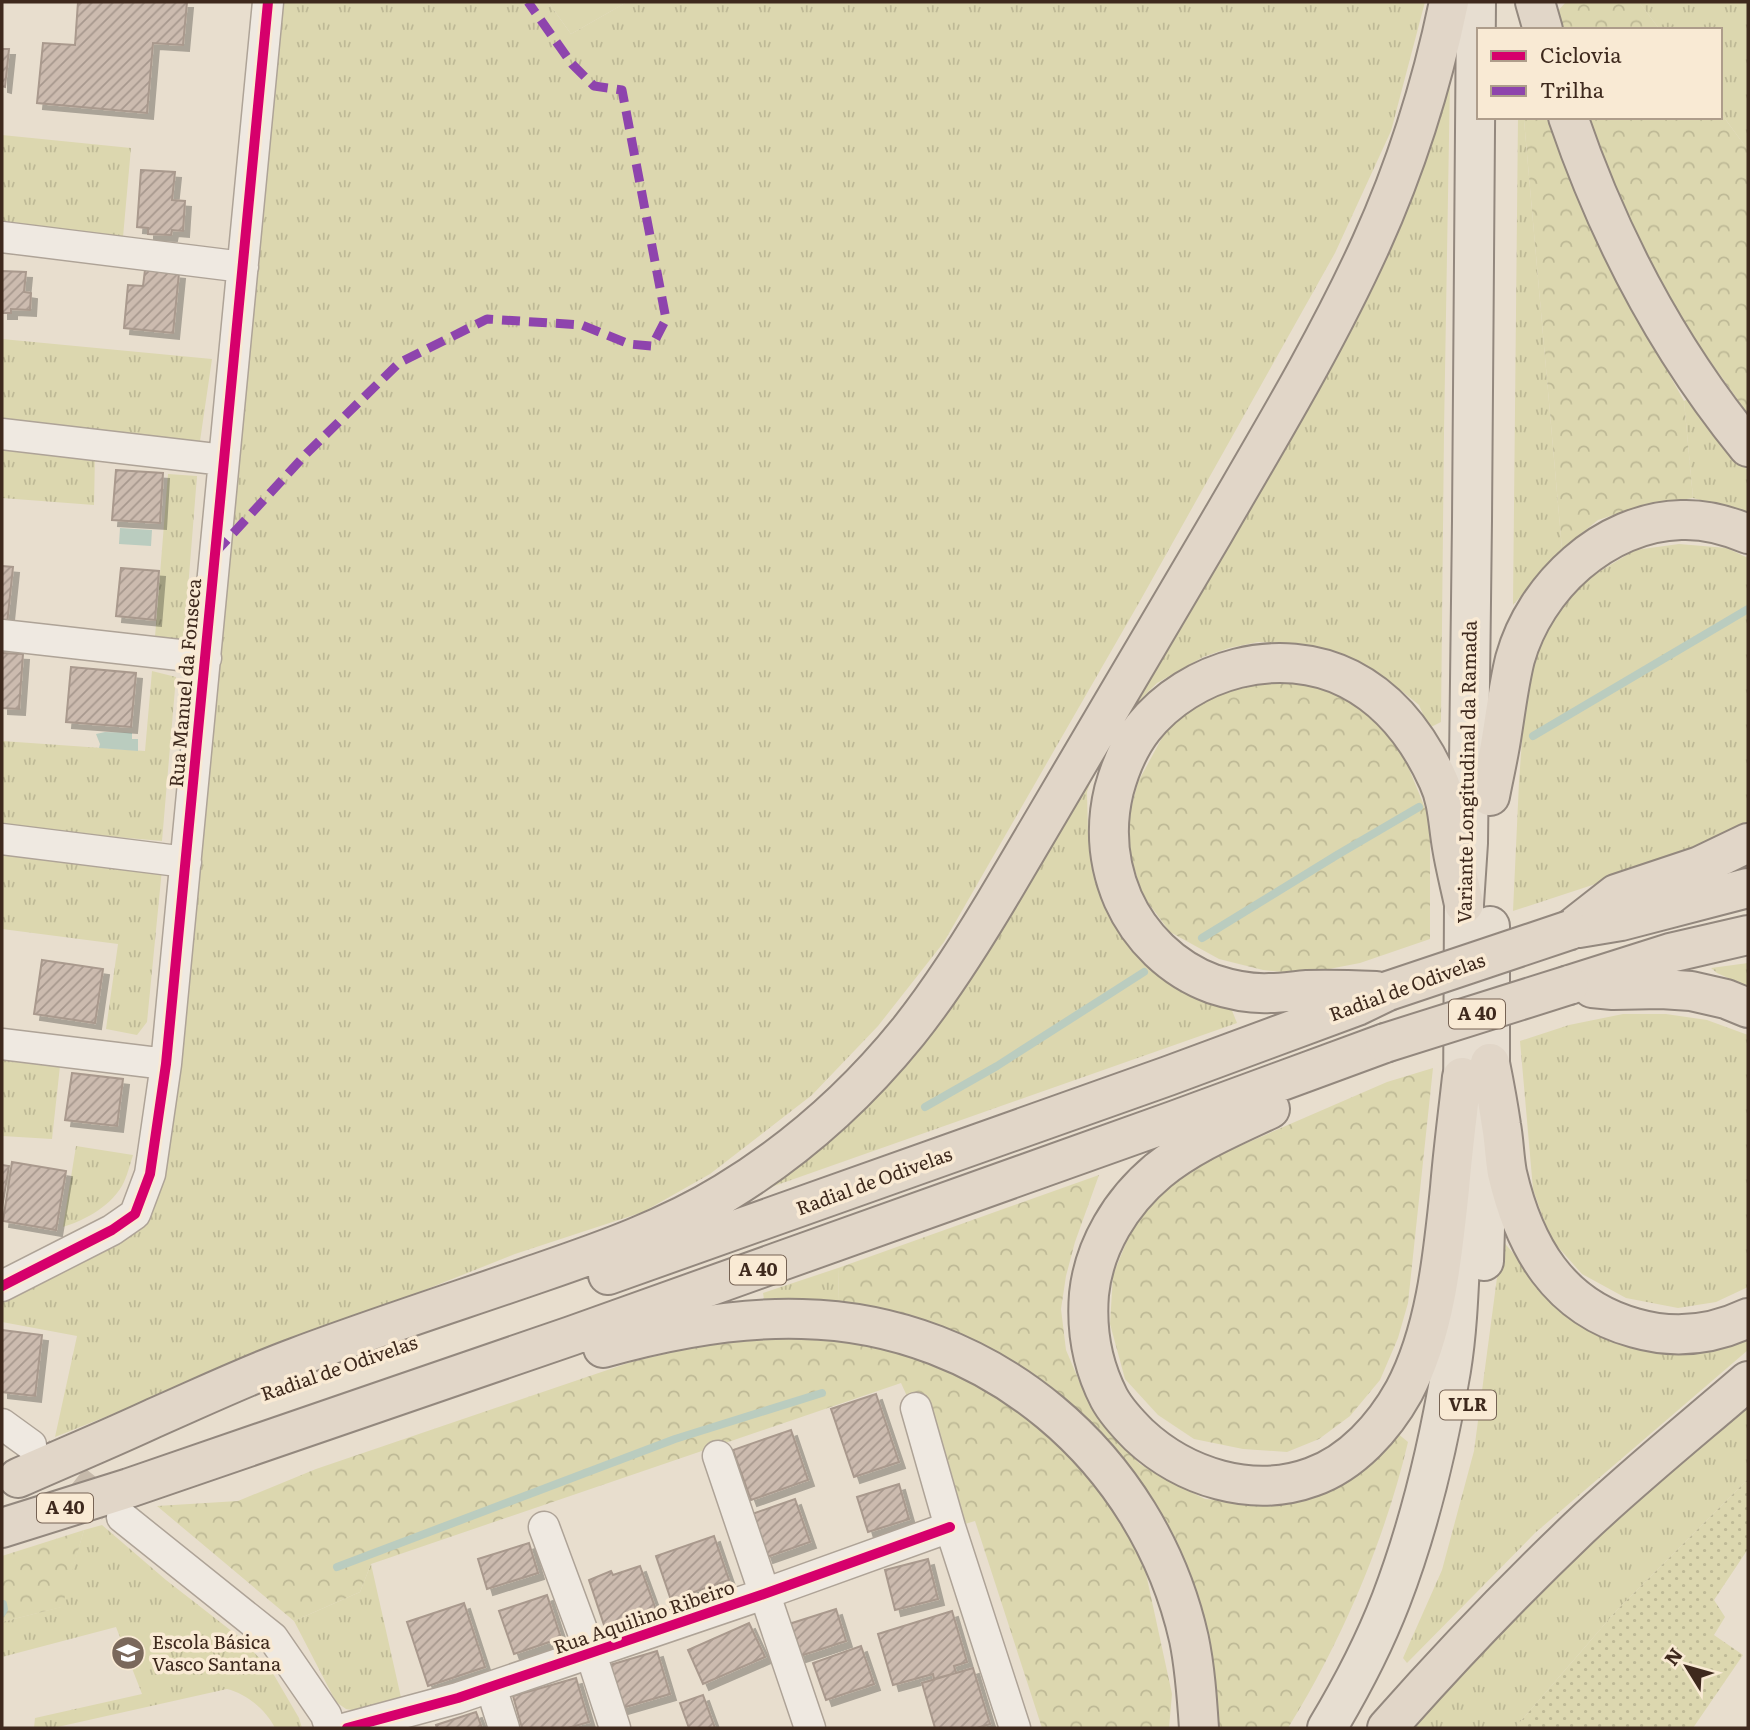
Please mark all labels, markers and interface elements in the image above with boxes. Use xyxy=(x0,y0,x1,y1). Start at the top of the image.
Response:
legend xyxy=(1477,28,1722,119)
text: Ciclovia xyxy=(1540,38,1622,69)
text: Trilha xyxy=(1540,73,1605,104)
street label: Rua Manuel da Fonseca xyxy=(161,576,207,789)
street label: Variante Longitudinal da Ramada xyxy=(1449,619,1483,924)
street label: Radial de Odivelas xyxy=(1325,945,1489,1027)
road number: A 40 xyxy=(1449,1000,1505,1028)
street label: Radial de Odivelas xyxy=(792,1139,956,1221)
road number: A 40 xyxy=(730,1255,786,1284)
street label: Radial de Odivelas xyxy=(256,1327,421,1407)
road number: VLR xyxy=(1440,1390,1496,1420)
road number: A 40 xyxy=(37,1493,93,1522)
street label: Rua Aquilino Ribeiro xyxy=(549,1572,738,1660)
place label: Escola Básica Vasco Santana xyxy=(152,1627,282,1677)
north arrow xyxy=(1652,1632,1722,1702)
school or university icon: Escola Básica Vasco Santana xyxy=(109,1634,147,1672)
text: N xyxy=(1657,1641,1689,1671)

